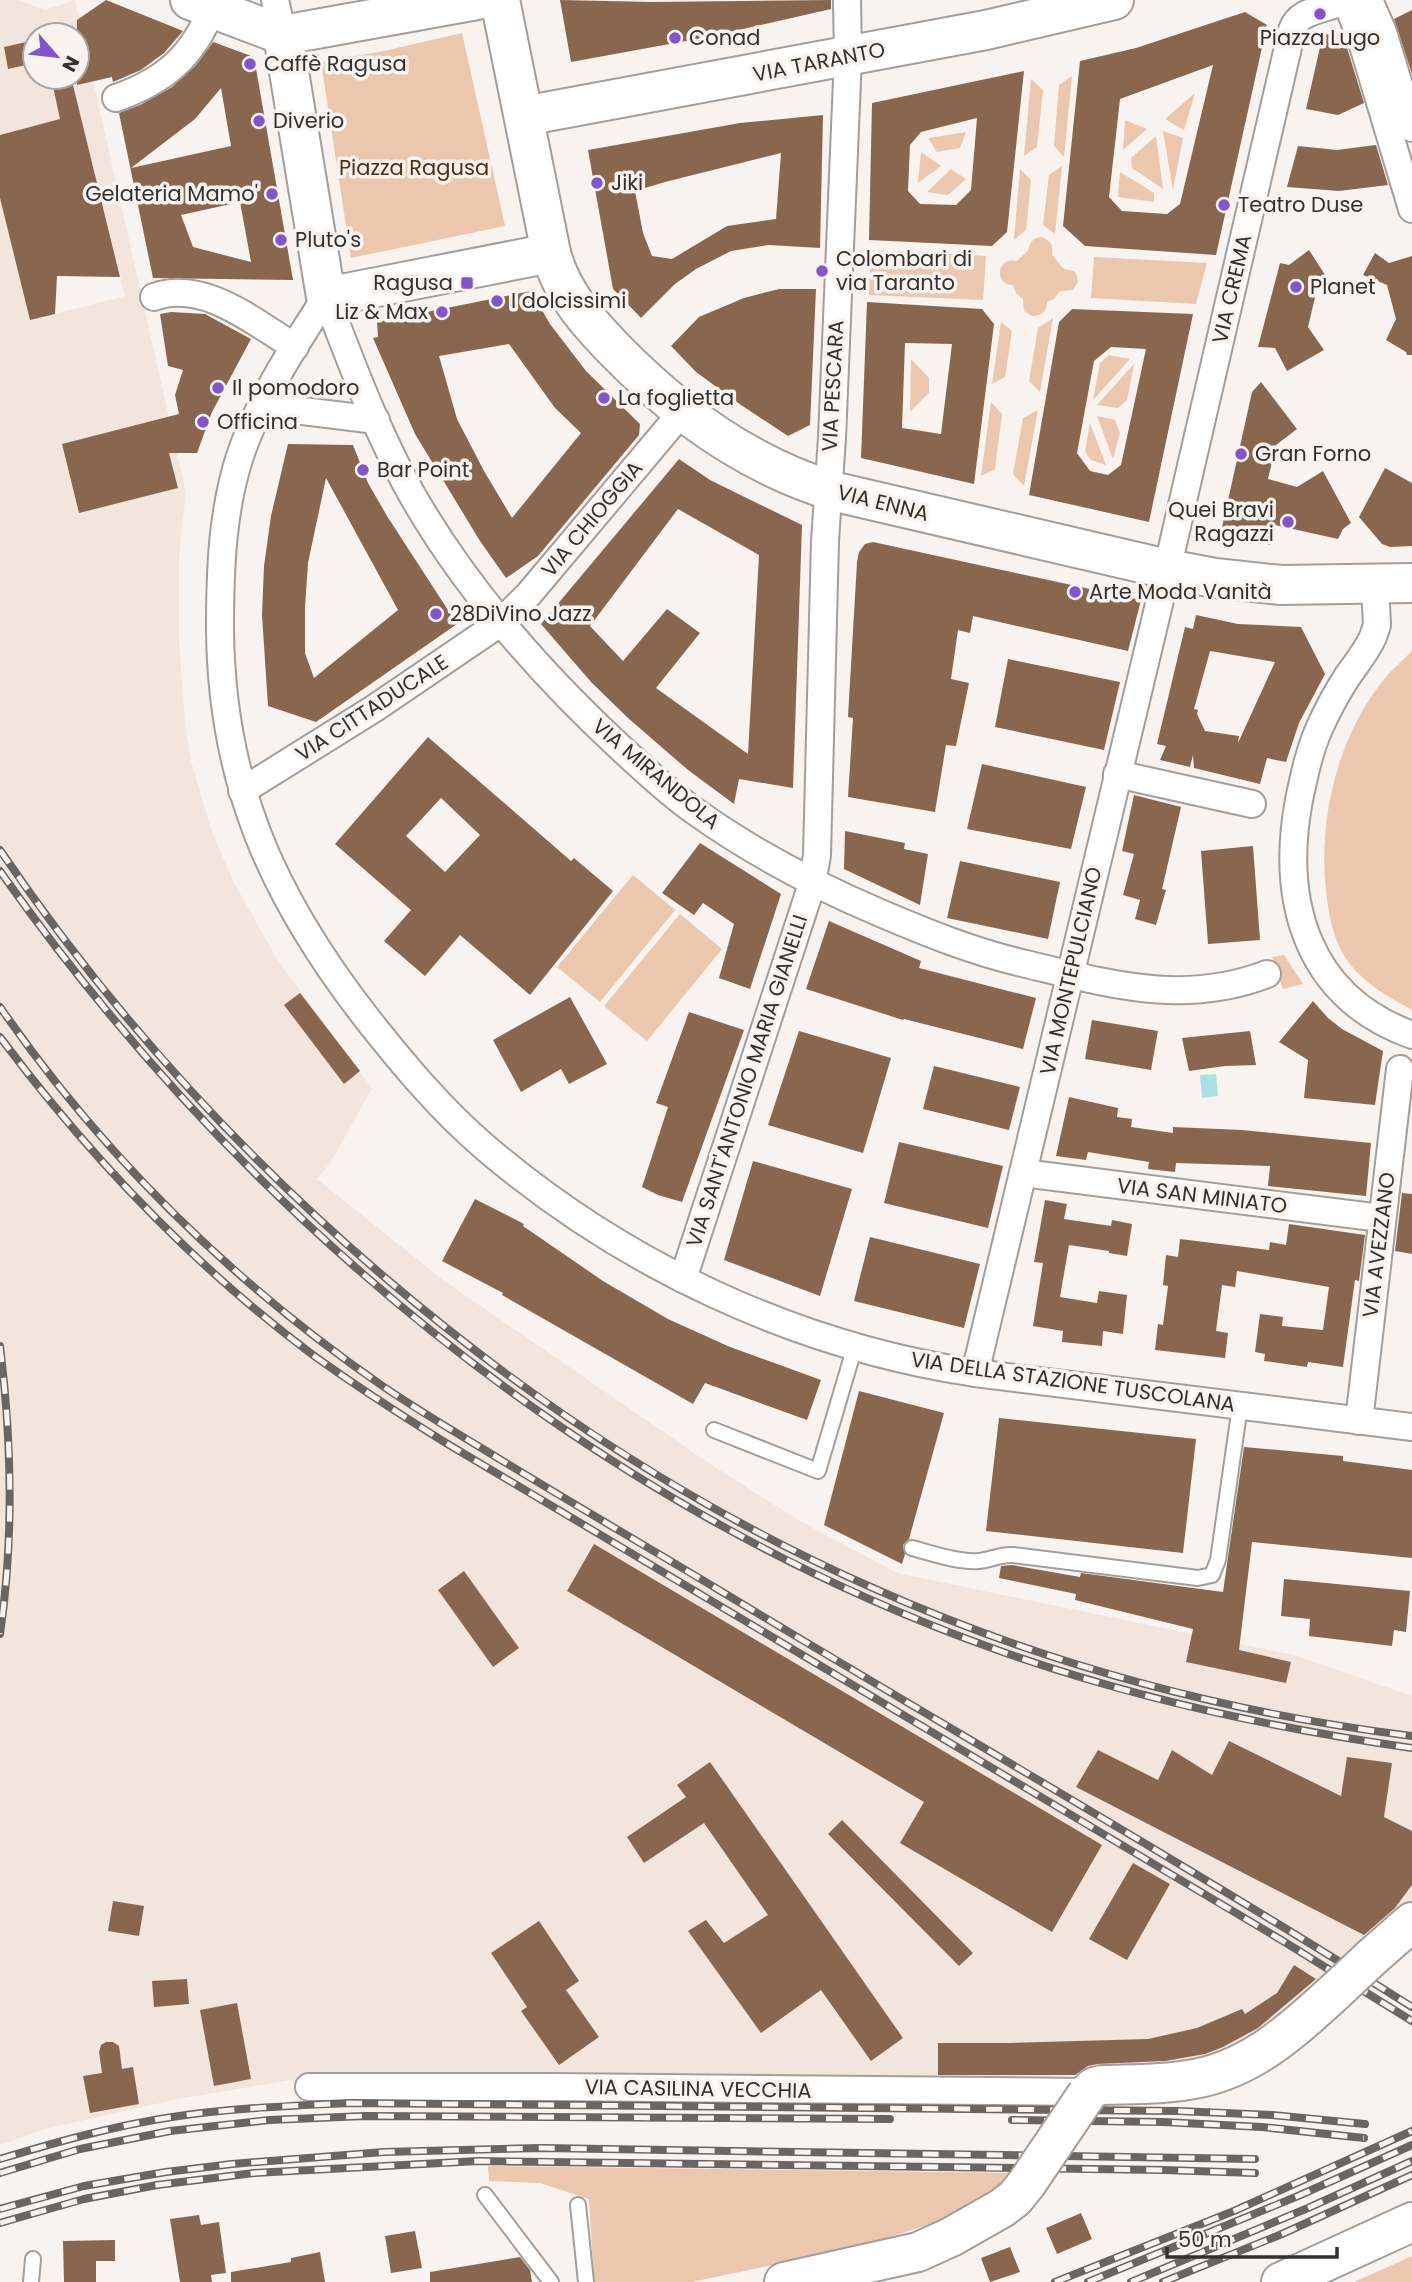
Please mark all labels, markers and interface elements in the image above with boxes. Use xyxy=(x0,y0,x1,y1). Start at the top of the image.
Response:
marker: Piazza Lugo xyxy=(1312,6,1328,22)
north arrow xyxy=(21,21,91,91)
place label: Conad xyxy=(689,23,760,52)
place label: Piazza Lugo xyxy=(1260,23,1380,52)
marker: Conad xyxy=(667,30,683,46)
street label: VIA TARANTO xyxy=(750,34,888,89)
place label: Caffè Ragusa xyxy=(264,49,407,78)
text: N xyxy=(55,51,86,76)
marker: Caffè Ragusa xyxy=(242,56,258,72)
place label: Diverio xyxy=(273,106,344,135)
marker: Diverio xyxy=(251,113,267,129)
park label: Piazza Ragusa xyxy=(339,153,489,182)
place label: Jiki xyxy=(611,168,643,197)
marker: Jiki xyxy=(589,175,605,191)
place label: Gelateria Mamo' xyxy=(85,179,258,208)
marker: Gelateria Mamo' xyxy=(264,186,280,202)
place label: Teatro Duse xyxy=(1238,190,1363,219)
marker: Teatro Duse xyxy=(1216,197,1232,213)
place label: Pluto's xyxy=(295,225,361,254)
street label: VIA CREMA xyxy=(1205,231,1258,346)
marker: Pluto's xyxy=(273,232,289,248)
place label: Colombari di via Taranto xyxy=(836,244,972,297)
marker: Colombari di via Taranto xyxy=(814,263,830,279)
place label: Ragusa xyxy=(373,268,453,297)
place label: Planet xyxy=(1310,272,1376,301)
marker: Ragusa xyxy=(459,275,475,291)
marker: Planet xyxy=(1288,279,1304,295)
place label: I dolcissimi xyxy=(511,286,626,315)
marker: I dolcissimi xyxy=(489,293,505,309)
place label: Liz & Max xyxy=(335,297,428,326)
marker: Liz & Max xyxy=(434,304,450,320)
street label: VIA PESCARA xyxy=(815,319,850,452)
place label: Il pomodoro xyxy=(232,373,360,402)
marker: Il pomodoro xyxy=(210,380,226,396)
place label: La foglietta xyxy=(618,383,734,412)
marker: La foglietta xyxy=(596,390,612,406)
place label: Officina xyxy=(217,407,298,436)
marker: Officina xyxy=(195,414,211,430)
place label: Gran Forno xyxy=(1255,439,1371,468)
marker: Gran Forno xyxy=(1233,446,1249,462)
street label: VIA CHIOGGIA xyxy=(534,454,649,583)
place label: Bar Point xyxy=(377,455,469,484)
marker: Bar Point xyxy=(355,462,371,478)
street label: VIA ENNA xyxy=(834,477,932,528)
place label: Quei Bravi Ragazzi xyxy=(1168,495,1274,548)
marker: Quei Bravi Ragazzi xyxy=(1280,514,1296,530)
place label: Arte Moda Vanità xyxy=(1089,577,1272,606)
marker: Arte Moda Vanità xyxy=(1067,584,1083,600)
place label: 28DiVino Jazz xyxy=(450,599,592,628)
marker: 28DiVino Jazz xyxy=(428,606,444,622)
street label: VIA CITTADUCALE xyxy=(290,647,454,768)
street label: VIA MIRANDOLA xyxy=(586,712,726,836)
street label: VIA MONTEPULCIANO xyxy=(1032,864,1109,1078)
street label: VIA SANT'ANTONIO MARIA GIANELLI xyxy=(679,911,814,1251)
street label: VIA SAN MINIATO xyxy=(1115,1171,1289,1220)
street label: VIA AVEZZANO xyxy=(1355,1171,1402,1319)
street label: VIA DELLA STAZIONE TUSCOLANA xyxy=(909,1344,1237,1419)
street label: VIA CASILINA VECCHIA xyxy=(584,2072,812,2105)
scale bar xyxy=(1167,2216,1337,2260)
text: 50 m xyxy=(1178,2225,1232,2254)

